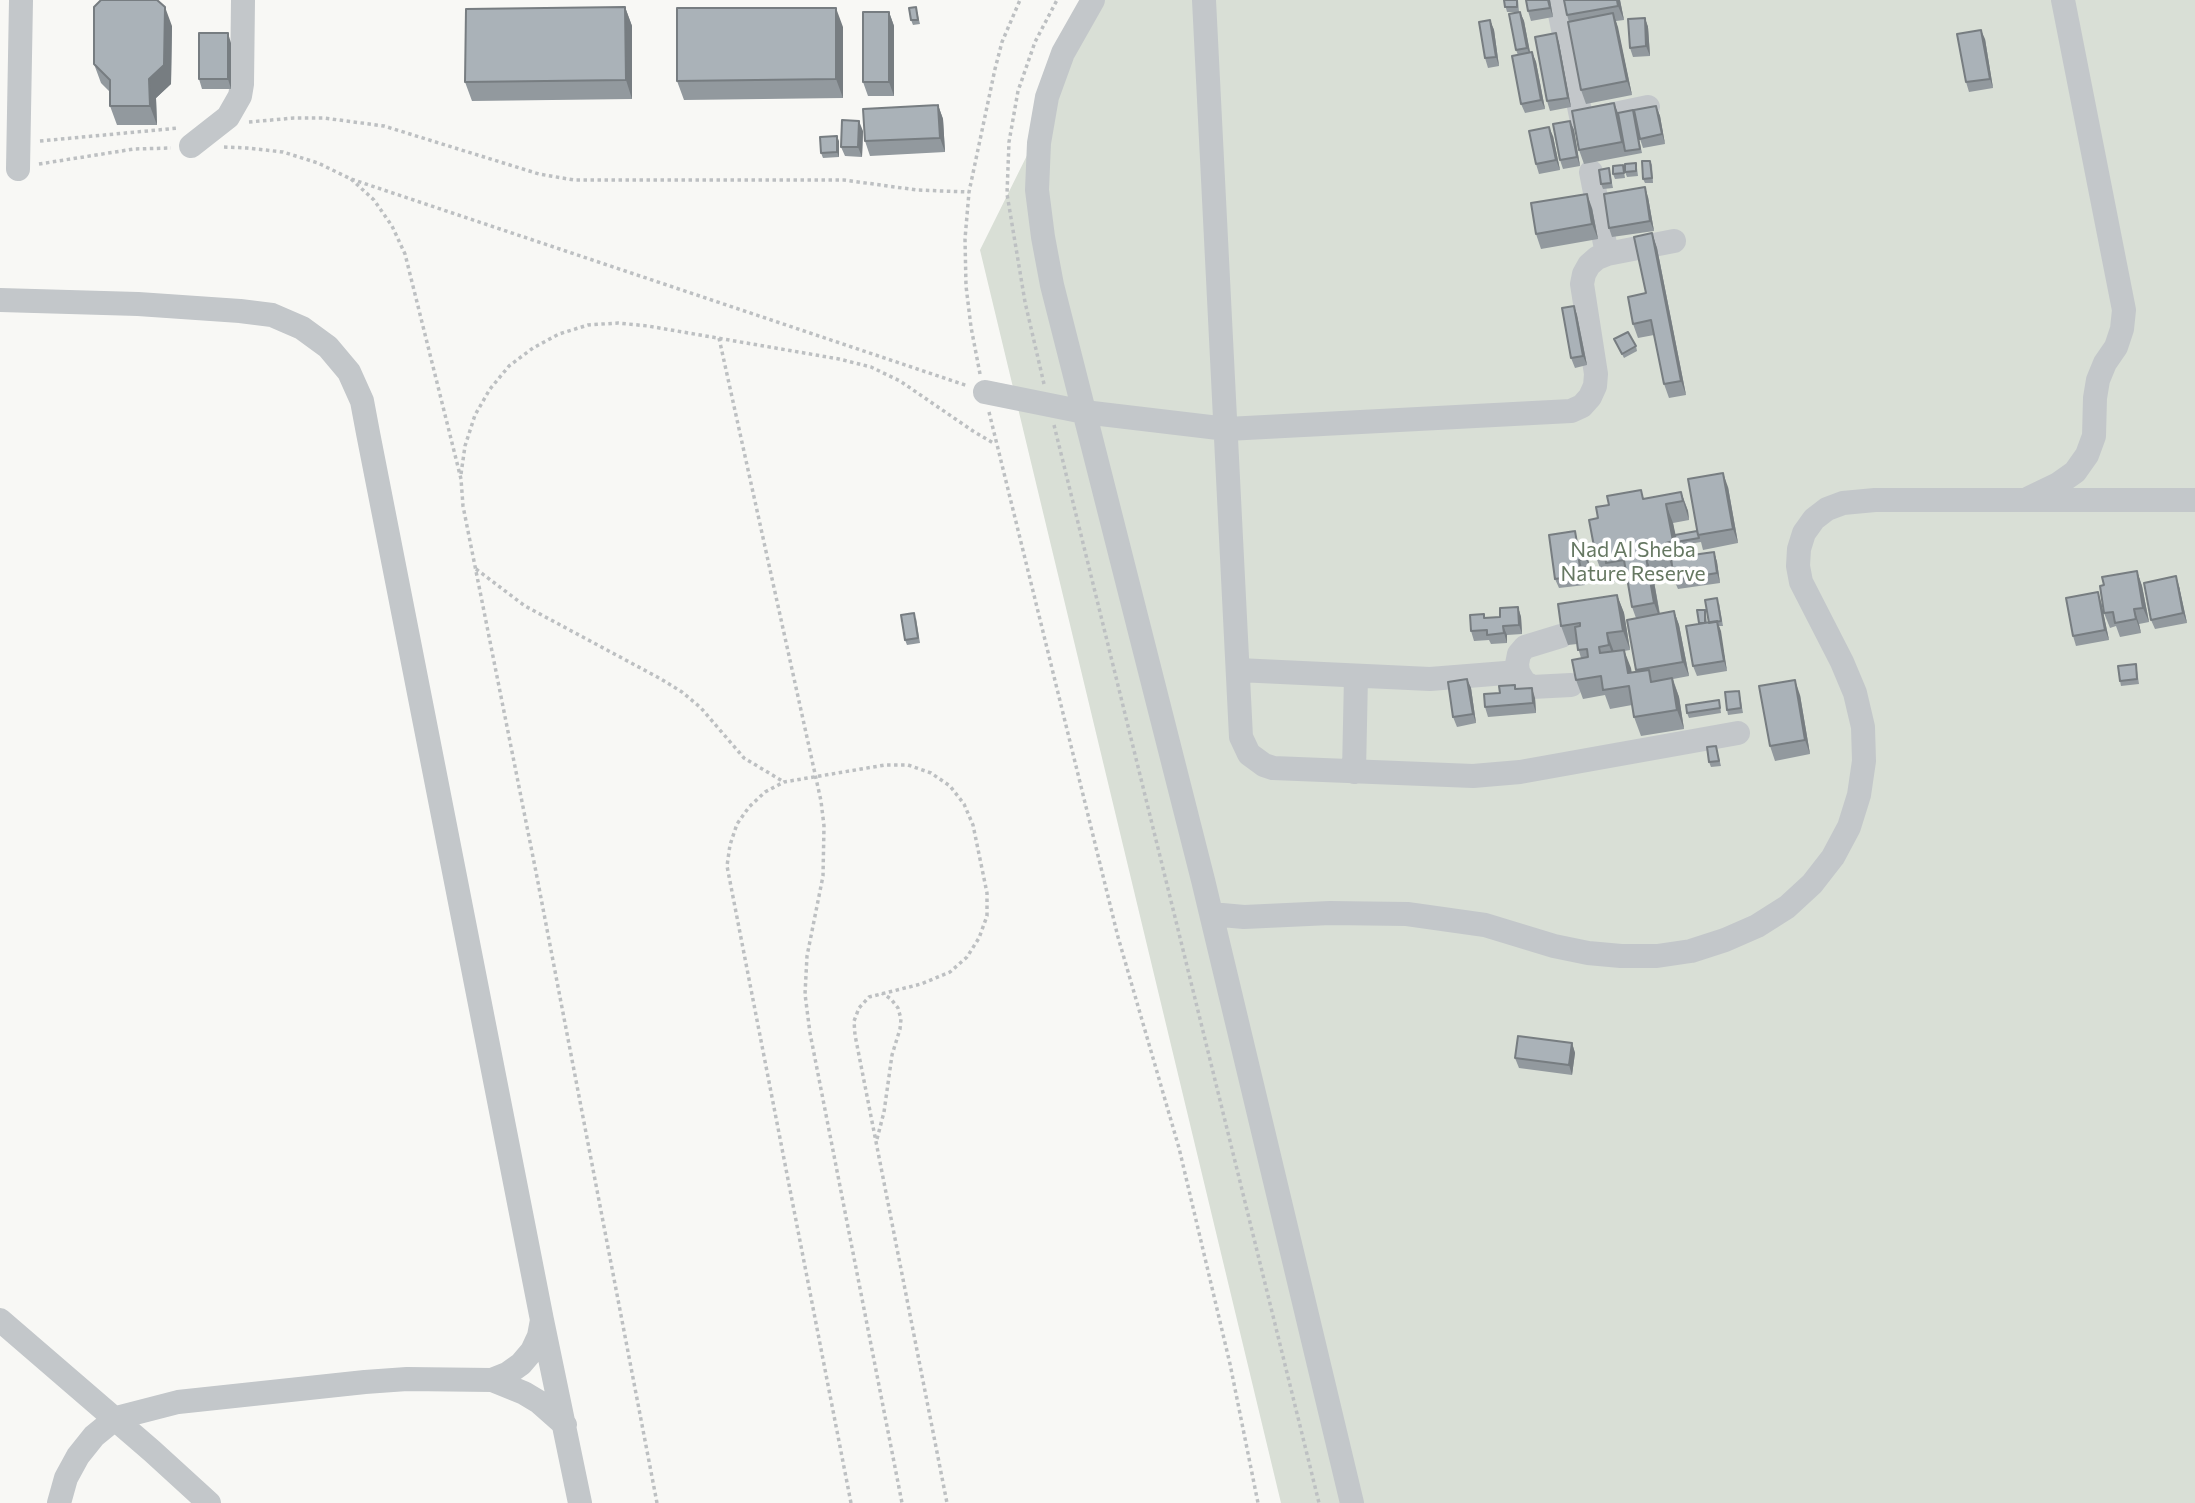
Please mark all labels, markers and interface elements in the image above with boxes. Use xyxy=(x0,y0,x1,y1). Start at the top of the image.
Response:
park label: Nad Al Sheba Nature Reserve xyxy=(1560,537,1706,587)

